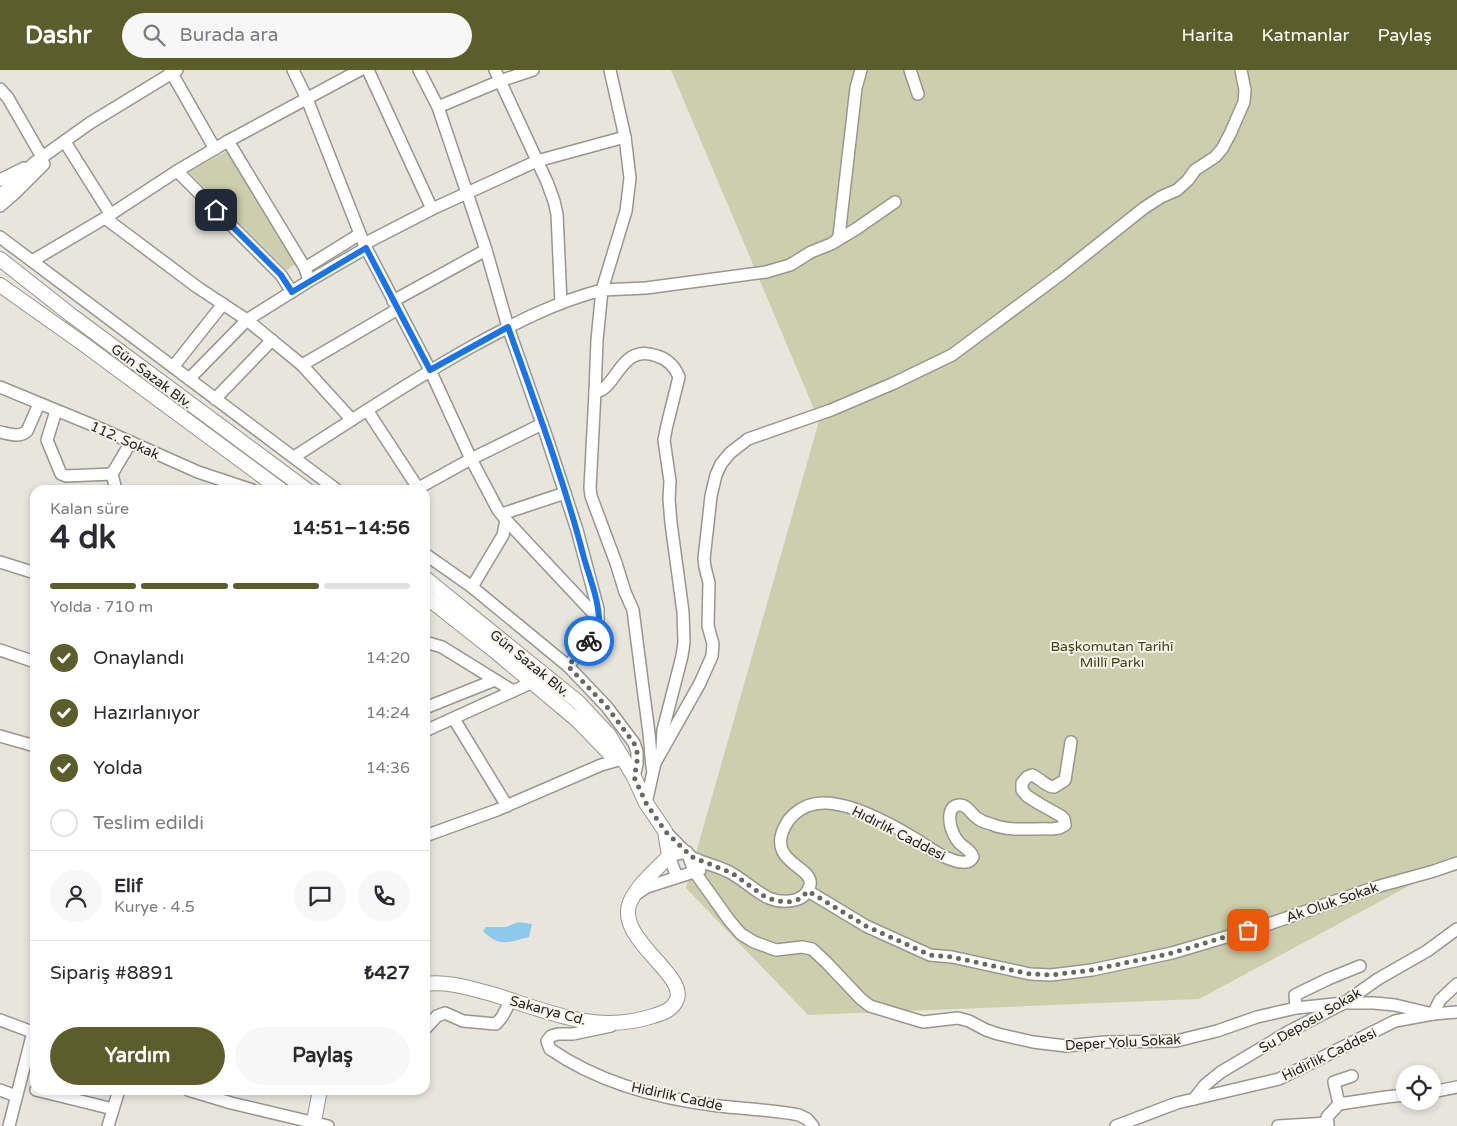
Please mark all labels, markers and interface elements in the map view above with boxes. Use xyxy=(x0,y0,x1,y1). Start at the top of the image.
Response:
search box xyxy=(122,13,472,58)
text: Dashr xyxy=(25,21,92,50)
icon: search xyxy=(140,21,168,49)
text: Burada ara xyxy=(180,24,278,46)
text: Harita xyxy=(1181,24,1234,46)
text: Katmanlar xyxy=(1262,24,1350,46)
text: Paylaş xyxy=(1378,24,1432,46)
pin xyxy=(195,189,237,231)
icon: home xyxy=(202,196,230,224)
street label: Gün Sazak Blv. xyxy=(108,340,196,413)
street label: 112. Sokak xyxy=(88,418,162,463)
text: Kalan süre xyxy=(50,499,129,519)
text: 14:51–14:56 xyxy=(292,517,410,539)
text: 4 dk xyxy=(50,519,116,557)
text: Yolda · 710 m xyxy=(50,597,153,617)
courier xyxy=(564,616,614,666)
street label: Gün Sazak Blv. xyxy=(486,626,573,701)
icon: bike xyxy=(575,627,603,655)
park label: Başkomutan Tarihî Millî Parkı xyxy=(1050,638,1174,671)
icon: check xyxy=(50,644,78,672)
text: Onaylandı xyxy=(93,647,184,669)
text: 14:20 xyxy=(366,648,410,668)
icon: check xyxy=(50,699,78,727)
text: Hazırlanıyor xyxy=(93,702,200,724)
text: 14:24 xyxy=(366,703,410,723)
icon: check xyxy=(50,754,78,782)
text: Yolda xyxy=(93,757,143,779)
text: 14:36 xyxy=(366,758,410,778)
street label: Hıdırlık Caddesi xyxy=(849,802,949,864)
text: Teslim edildi xyxy=(93,812,204,834)
button: person xyxy=(50,870,102,922)
button: chat xyxy=(294,870,346,922)
button: phone xyxy=(358,870,410,922)
text: Elif xyxy=(114,875,143,897)
street label: Ak Oluk Sokak xyxy=(1284,879,1381,926)
text: Kurye · 4.5 xyxy=(114,897,195,917)
pin xyxy=(1227,909,1269,951)
icon: bag xyxy=(1234,916,1262,944)
text: Sipariş #8891 xyxy=(50,962,174,984)
text: ₺427 xyxy=(364,962,410,984)
street label: Su Deposu Sokak xyxy=(1256,984,1365,1057)
street label: Sakarya Cd. xyxy=(508,992,588,1029)
street label: Hidirlik Caddesi xyxy=(1279,1024,1379,1085)
button: Yardım xyxy=(50,1027,225,1085)
button: Paylaş xyxy=(235,1027,410,1085)
street label: Deper Yolu Sokak xyxy=(1065,1031,1182,1054)
map controls xyxy=(1396,1065,1441,1110)
button: locate xyxy=(1396,1065,1441,1110)
street label: Hidirlik Cadde xyxy=(630,1079,724,1114)

